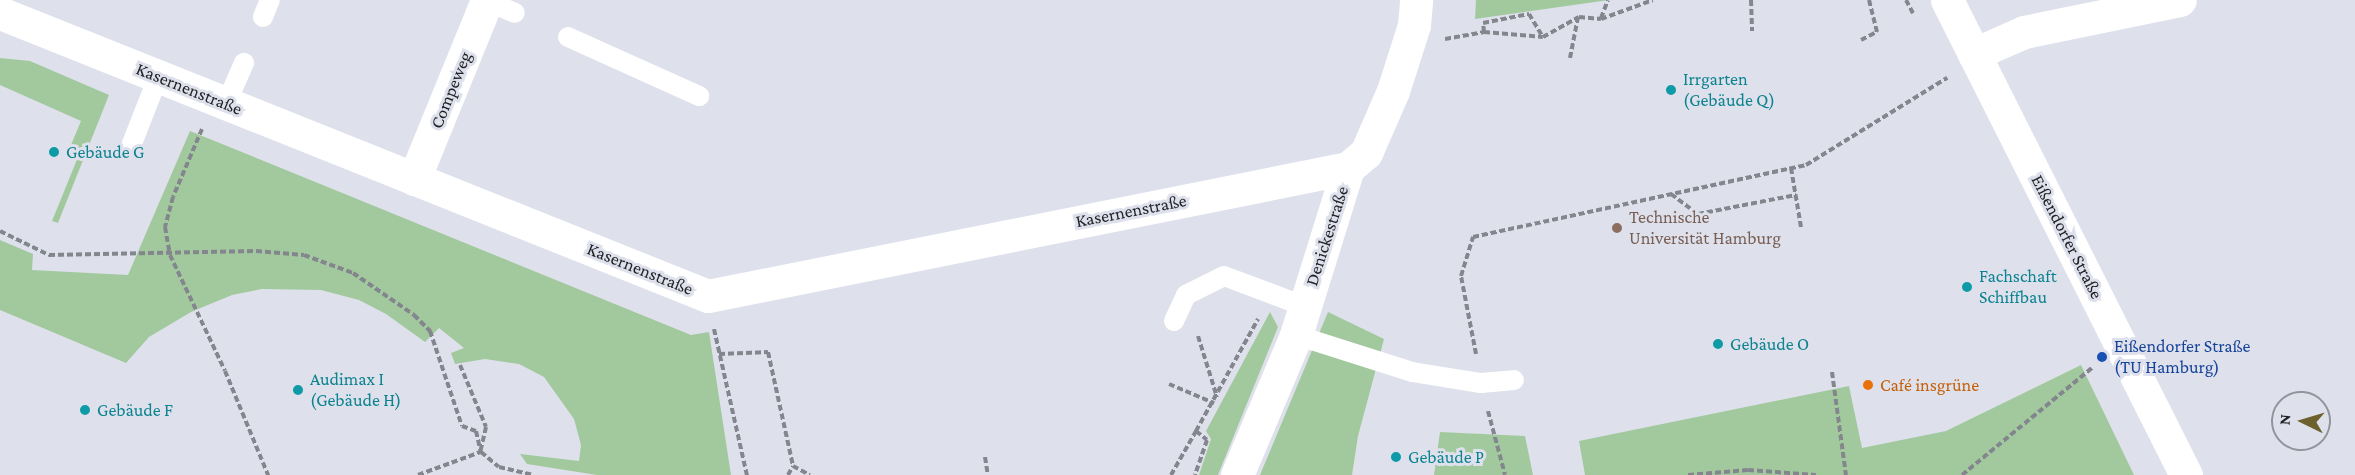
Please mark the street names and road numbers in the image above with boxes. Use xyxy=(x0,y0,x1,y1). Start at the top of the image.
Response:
street label: Compeweg xyxy=(426,48,476,132)
street label: Kasernenstraße xyxy=(133,58,245,120)
street label: Eißendorfer Straße xyxy=(2026,171,2108,303)
street label: Denickestraße xyxy=(1301,184,1353,288)
street label: Kasernenstraße xyxy=(1074,190,1188,232)
street label: Kasernenstraße xyxy=(584,238,696,300)

